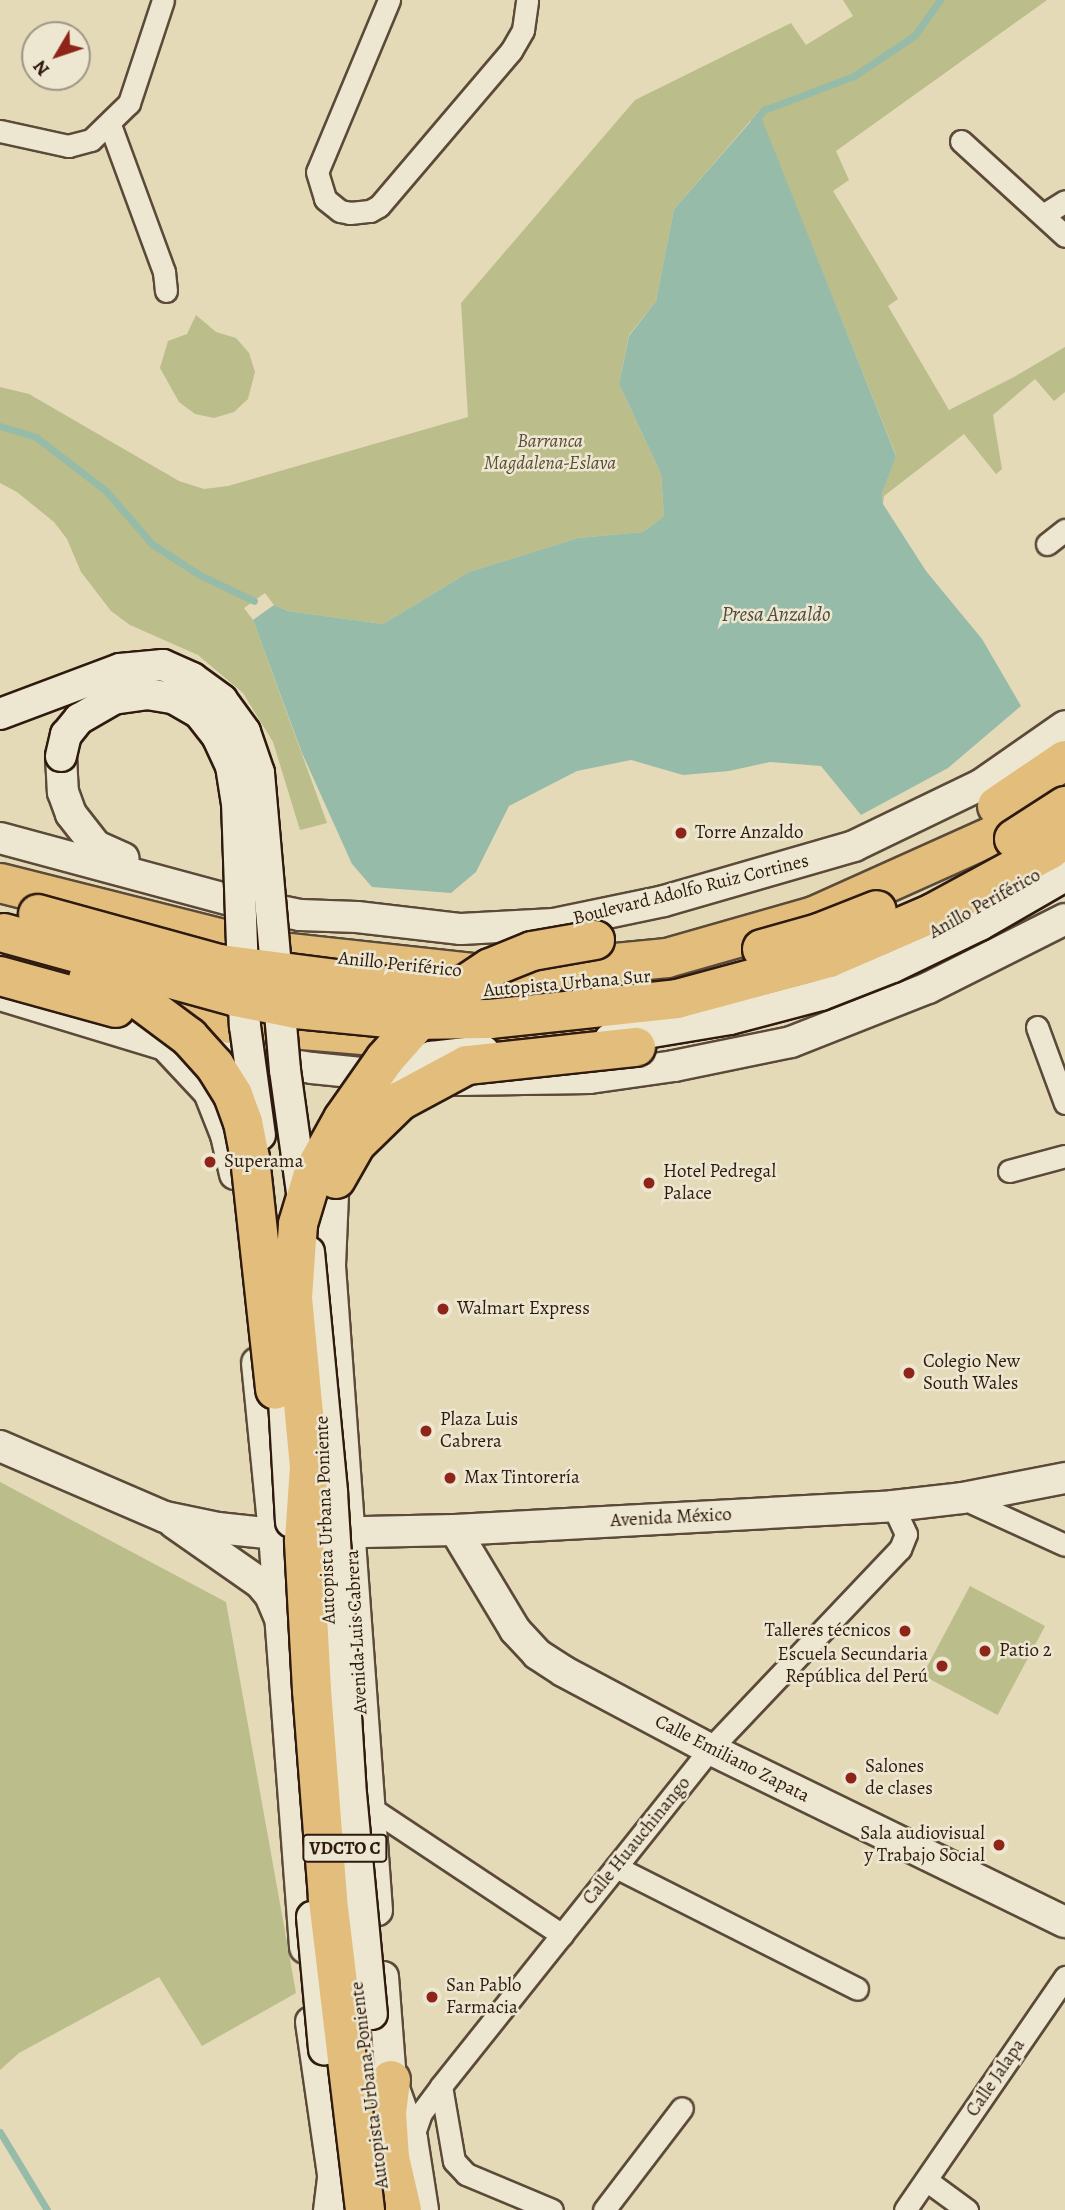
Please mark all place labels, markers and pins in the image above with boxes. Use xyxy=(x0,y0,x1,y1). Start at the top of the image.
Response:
place label: Torre Anzaldo xyxy=(695,822,803,844)
marker: Torre Anzaldo xyxy=(673,825,689,841)
place label: Superama xyxy=(224,1151,303,1173)
marker: Superama xyxy=(202,1154,218,1170)
place label: Hotel Pedregal Palace xyxy=(663,1161,776,1205)
marker: Hotel Pedregal Palace xyxy=(641,1175,657,1191)
place label: Walmart Express xyxy=(457,1298,590,1320)
marker: Walmart Express xyxy=(435,1301,451,1317)
place label: Colegio New South Wales xyxy=(923,1351,1020,1395)
marker: Colegio New South Wales xyxy=(901,1365,917,1381)
place label: Plaza Luis Cabrera xyxy=(440,1409,518,1453)
marker: Plaza Luis Cabrera xyxy=(418,1423,434,1439)
place label: Max Tintorería xyxy=(464,1467,580,1489)
marker: Max Tintorería xyxy=(442,1470,458,1486)
place label: Talleres técnicos xyxy=(764,1620,891,1642)
marker: Talleres técnicos xyxy=(897,1623,913,1639)
place label: Patio 2 xyxy=(999,1640,1052,1662)
marker: Patio 2 xyxy=(977,1643,993,1659)
place label: Escuela Secundaria República del Perú xyxy=(778,1644,928,1688)
marker: Escuela Secundaria República del Perú xyxy=(934,1658,950,1674)
place label: Salones de clases xyxy=(865,1756,933,1800)
marker: Salones de clases xyxy=(843,1770,859,1786)
place label: Sala audiovisual y Trabajo Social xyxy=(860,1823,985,1867)
marker: Sala audiovisual y Trabajo Social xyxy=(991,1837,1007,1853)
place label: San Pablo Farmacia xyxy=(446,1975,521,2019)
marker: San Pablo Farmacia xyxy=(424,1989,440,2005)

